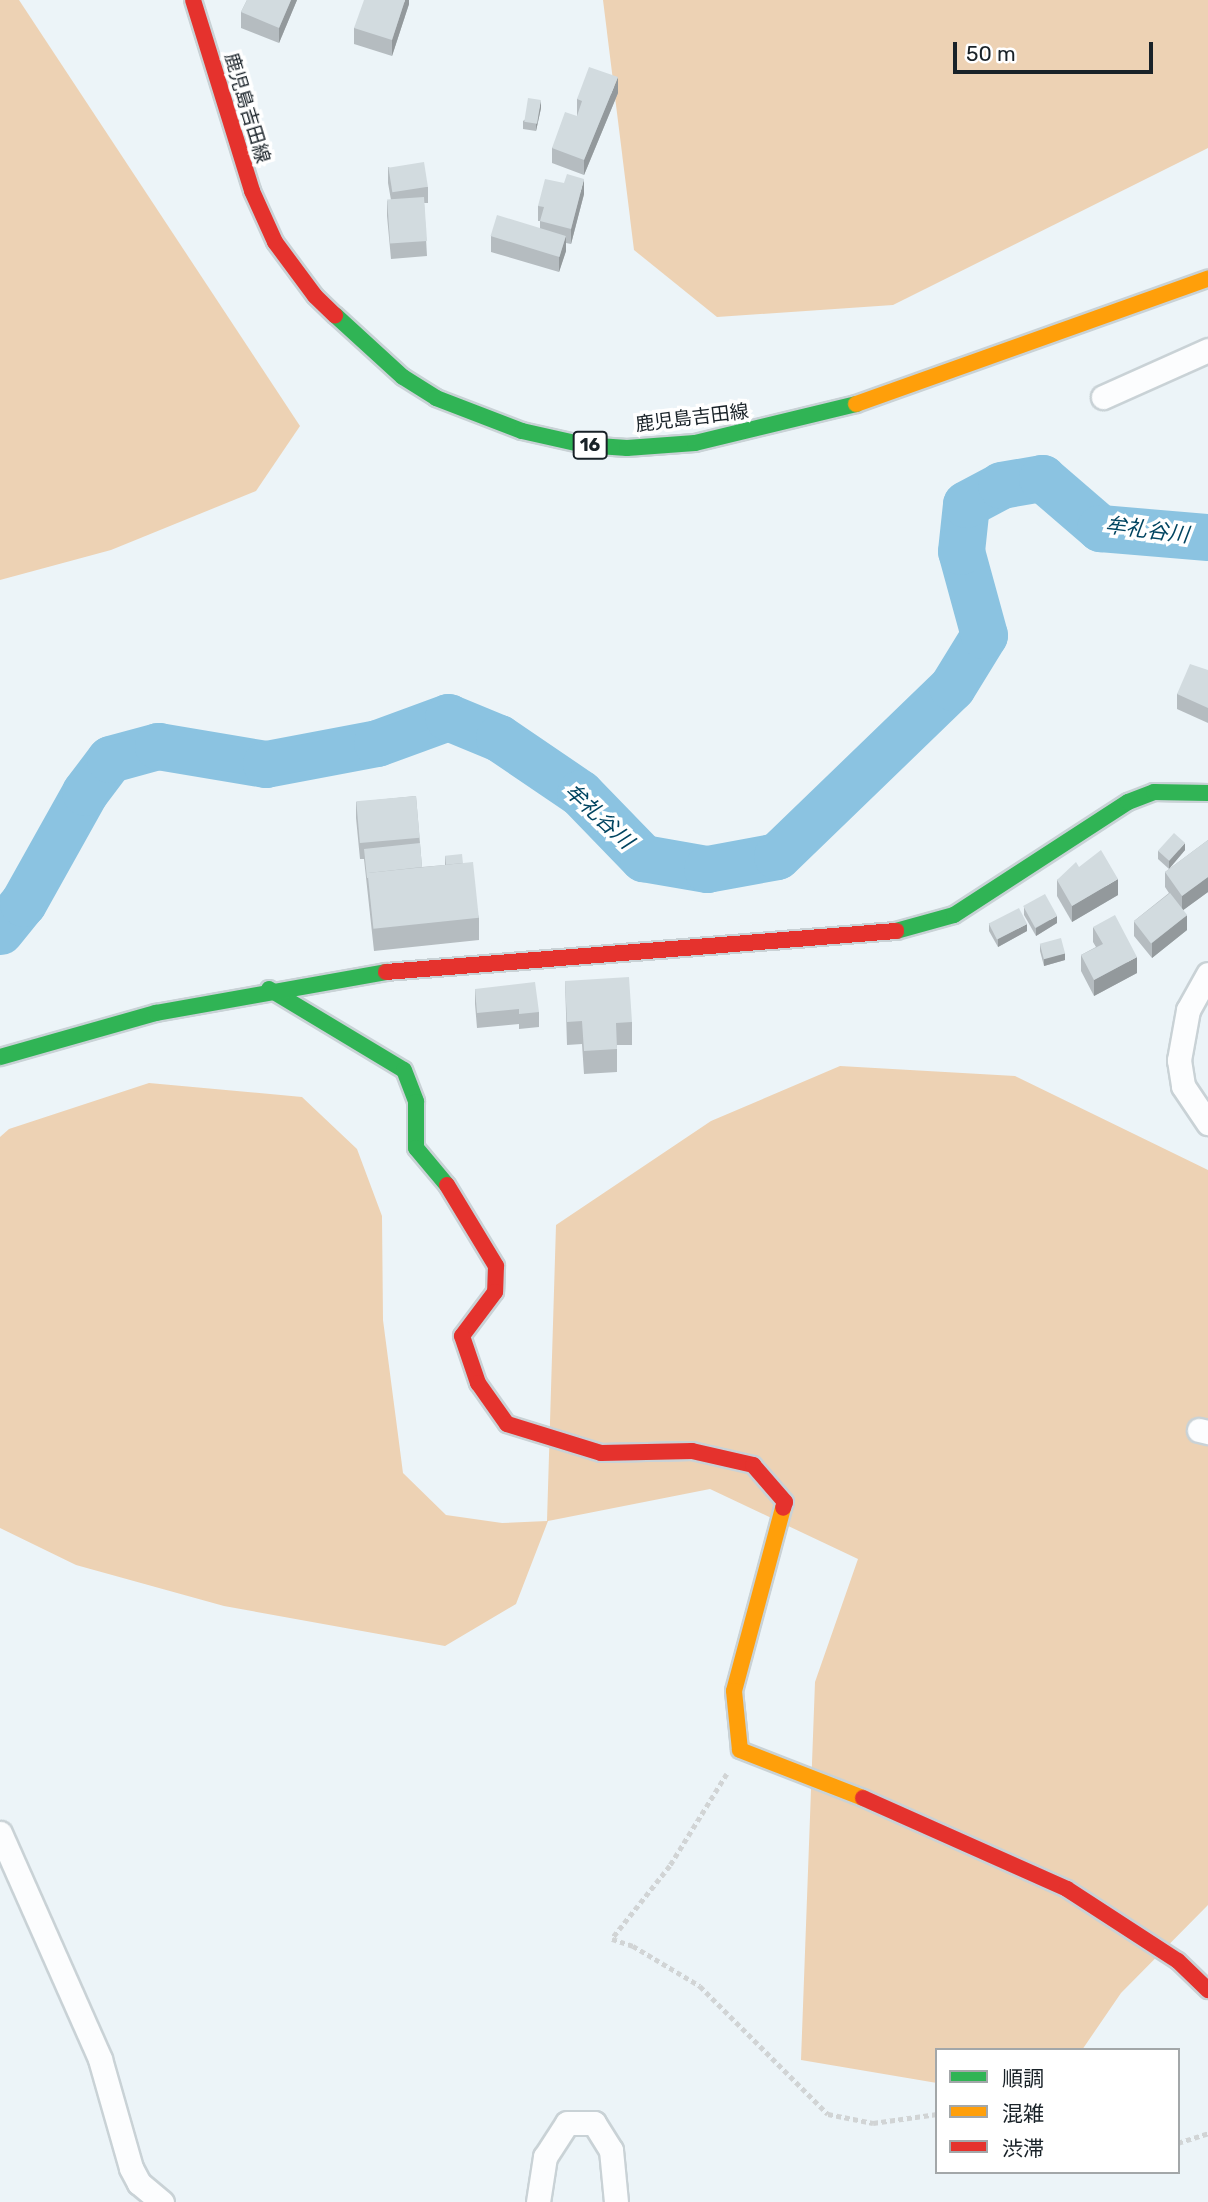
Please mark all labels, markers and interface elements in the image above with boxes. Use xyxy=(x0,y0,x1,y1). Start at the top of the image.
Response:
scale bar xyxy=(956,28,1156,72)
text: 50 m xyxy=(966,41,1016,66)
street label: 鹿児島吉田線 xyxy=(219,50,275,166)
street label: 鹿児島吉田線 xyxy=(634,400,750,436)
road number: 16 xyxy=(572,430,608,460)
water label: 牟礼谷川 xyxy=(1104,512,1190,548)
water label: 牟礼谷川 xyxy=(560,778,638,854)
legend xyxy=(935,2048,1180,2174)
text: 順調 xyxy=(1002,2066,1044,2091)
text: 混雑 xyxy=(1002,2101,1044,2126)
text: 渋滞 xyxy=(1002,2136,1044,2161)

